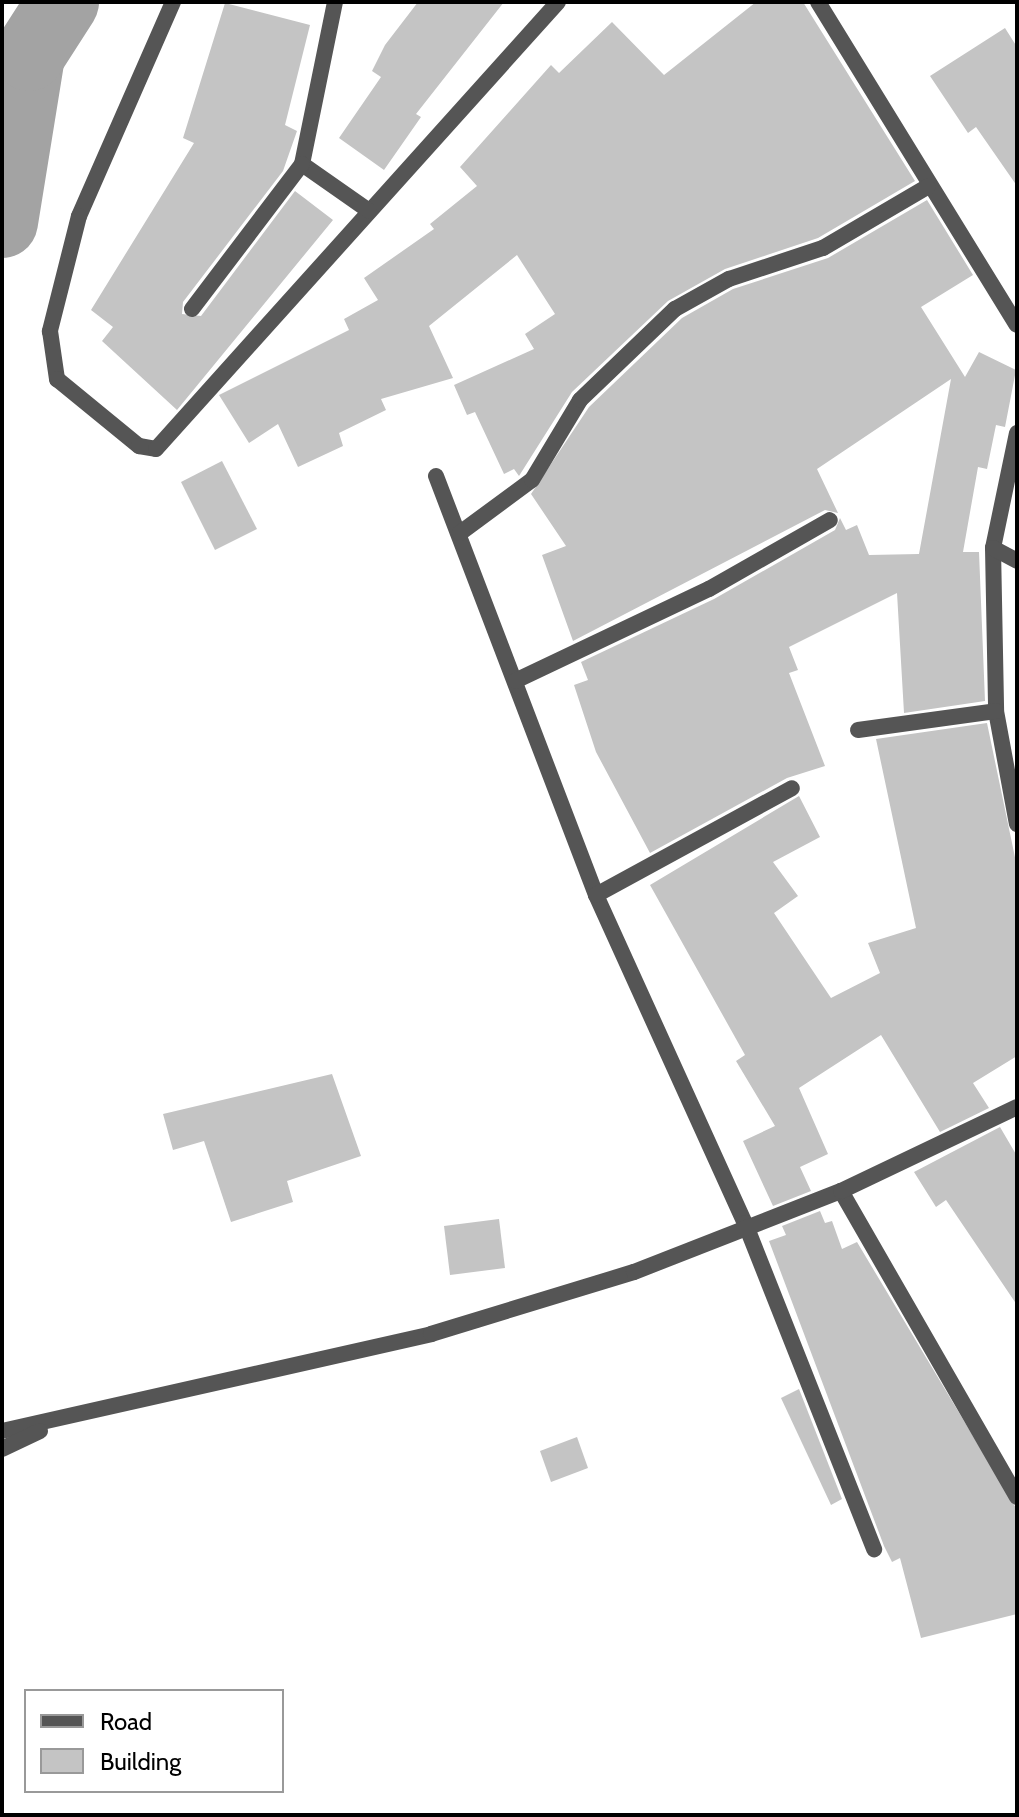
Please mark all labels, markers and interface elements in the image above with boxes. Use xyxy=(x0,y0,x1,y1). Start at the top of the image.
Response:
legend xyxy=(24,1689,284,1793)
text: Road xyxy=(100,1707,152,1736)
text: Building xyxy=(100,1747,181,1776)

